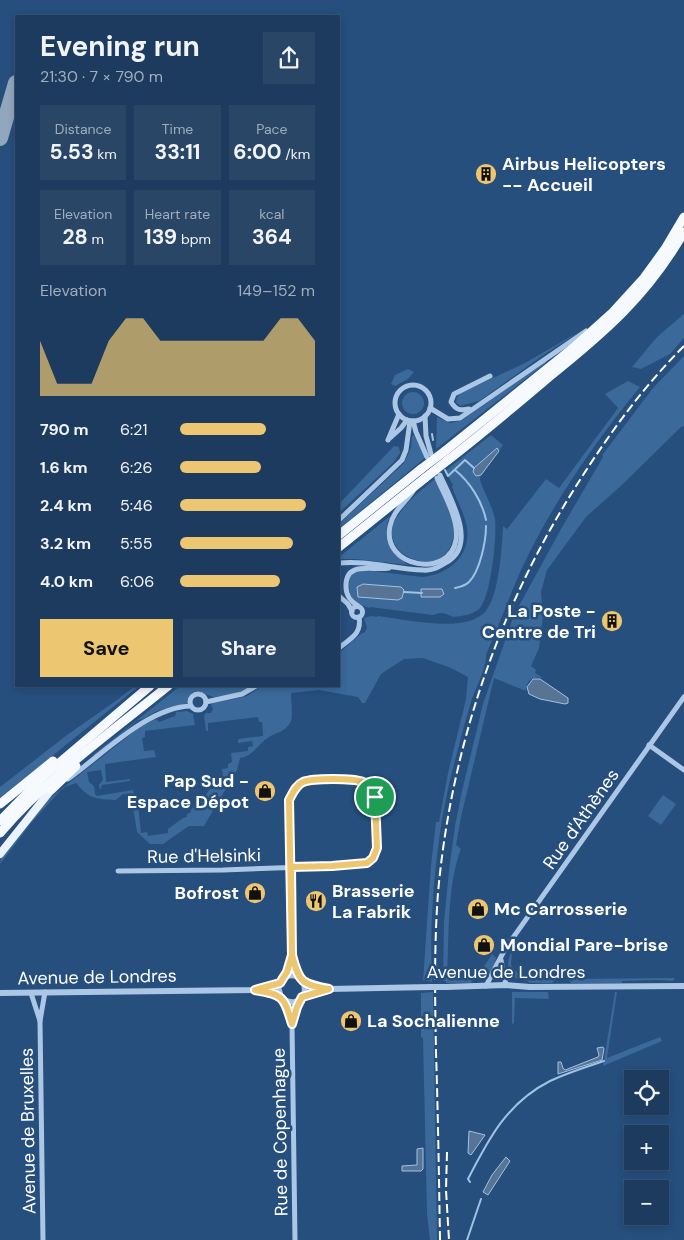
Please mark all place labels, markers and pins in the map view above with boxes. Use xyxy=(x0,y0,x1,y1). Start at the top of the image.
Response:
place label: Airbus Helicopters -- Accueil xyxy=(502,152,666,197)
building icon: Airbus Helicopters -- Accueil xyxy=(474,162,498,186)
place label: La Poste - Centre de Tri xyxy=(482,599,596,644)
building icon: La Poste - Centre de Tri xyxy=(600,609,624,633)
place label: Pap Sud - Espace Dépot xyxy=(127,769,249,814)
pin xyxy=(354,776,396,818)
shop icon: Pap Sud - Espace Dépot xyxy=(253,779,277,803)
place label: Brasserie La Fabrik xyxy=(332,879,415,924)
place label: Bofrost xyxy=(175,881,239,905)
shop icon: Bofrost xyxy=(243,881,267,905)
restaurant icon: Brasserie La Fabrik xyxy=(304,889,328,913)
shop icon: Mc Carrosserie xyxy=(466,897,490,921)
place label: Mc Carrosserie xyxy=(494,897,628,921)
shop icon: Mondial Pare-brise xyxy=(472,933,496,957)
place label: Mondial Pare-brise xyxy=(500,933,668,957)
shop icon: La Sochalienne xyxy=(339,1009,363,1033)
place label: La Sochalienne xyxy=(367,1009,500,1033)

